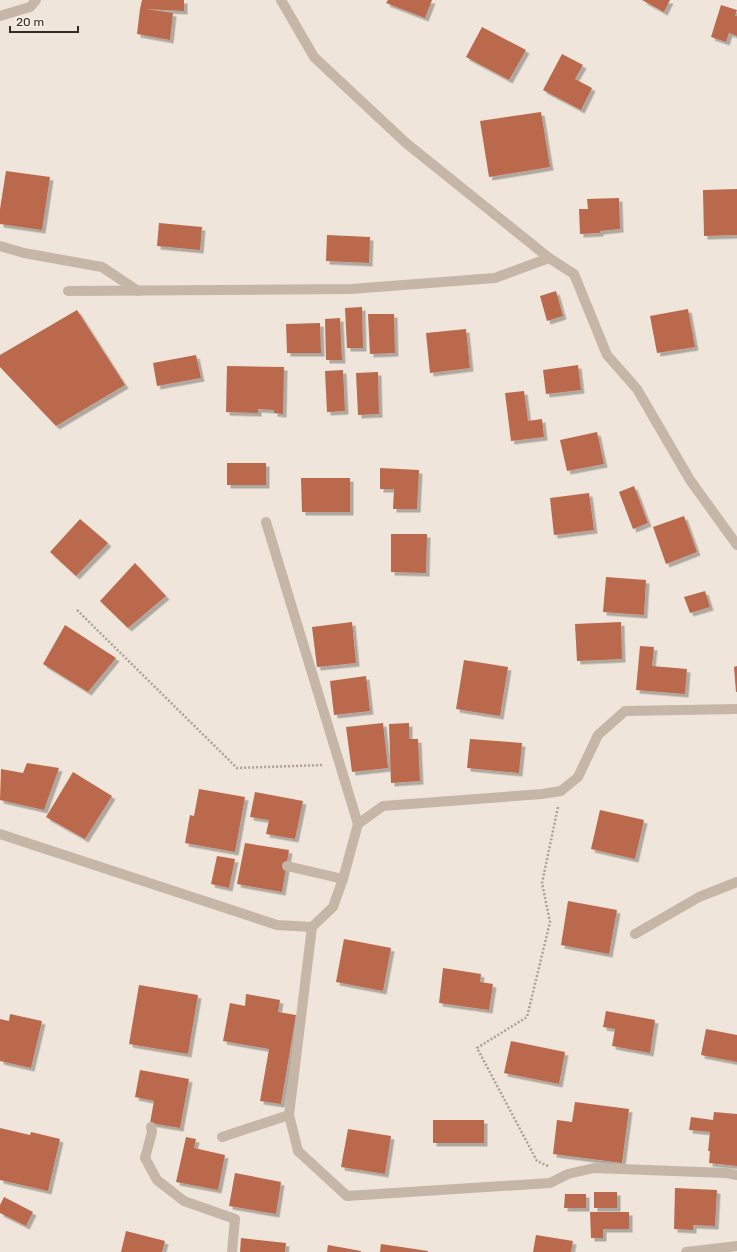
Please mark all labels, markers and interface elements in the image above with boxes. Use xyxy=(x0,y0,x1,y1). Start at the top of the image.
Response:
scale bar xyxy=(10,8,78,34)
text: 20 m xyxy=(16,15,44,29)

